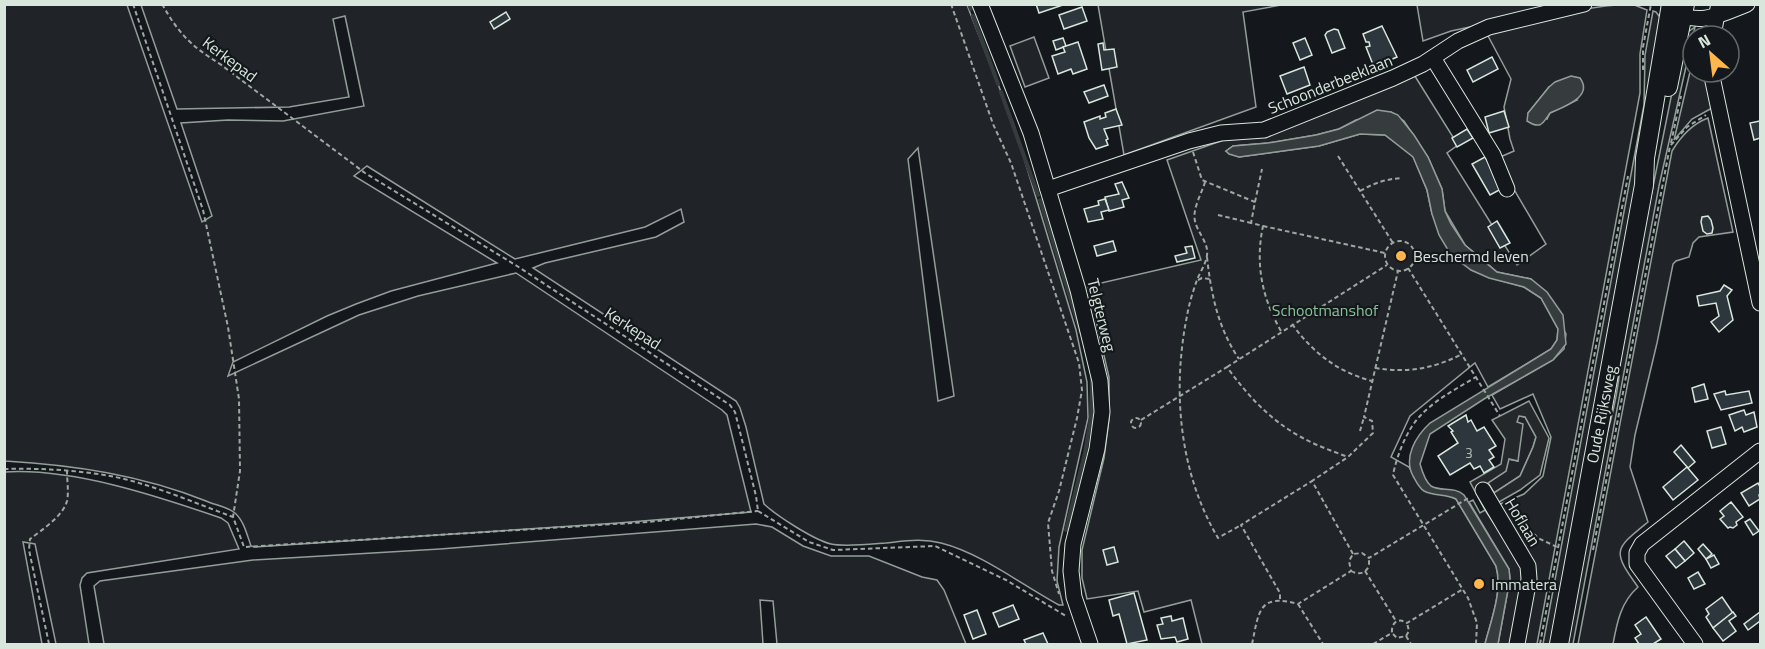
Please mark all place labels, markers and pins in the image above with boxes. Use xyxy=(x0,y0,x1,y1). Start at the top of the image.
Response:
place label: Beschermd leven xyxy=(1413,244,1529,268)
marker: Beschermd leven xyxy=(1394,249,1408,263)
place label: Immatera xyxy=(1491,572,1557,596)
marker: Immatera xyxy=(1472,577,1486,591)

